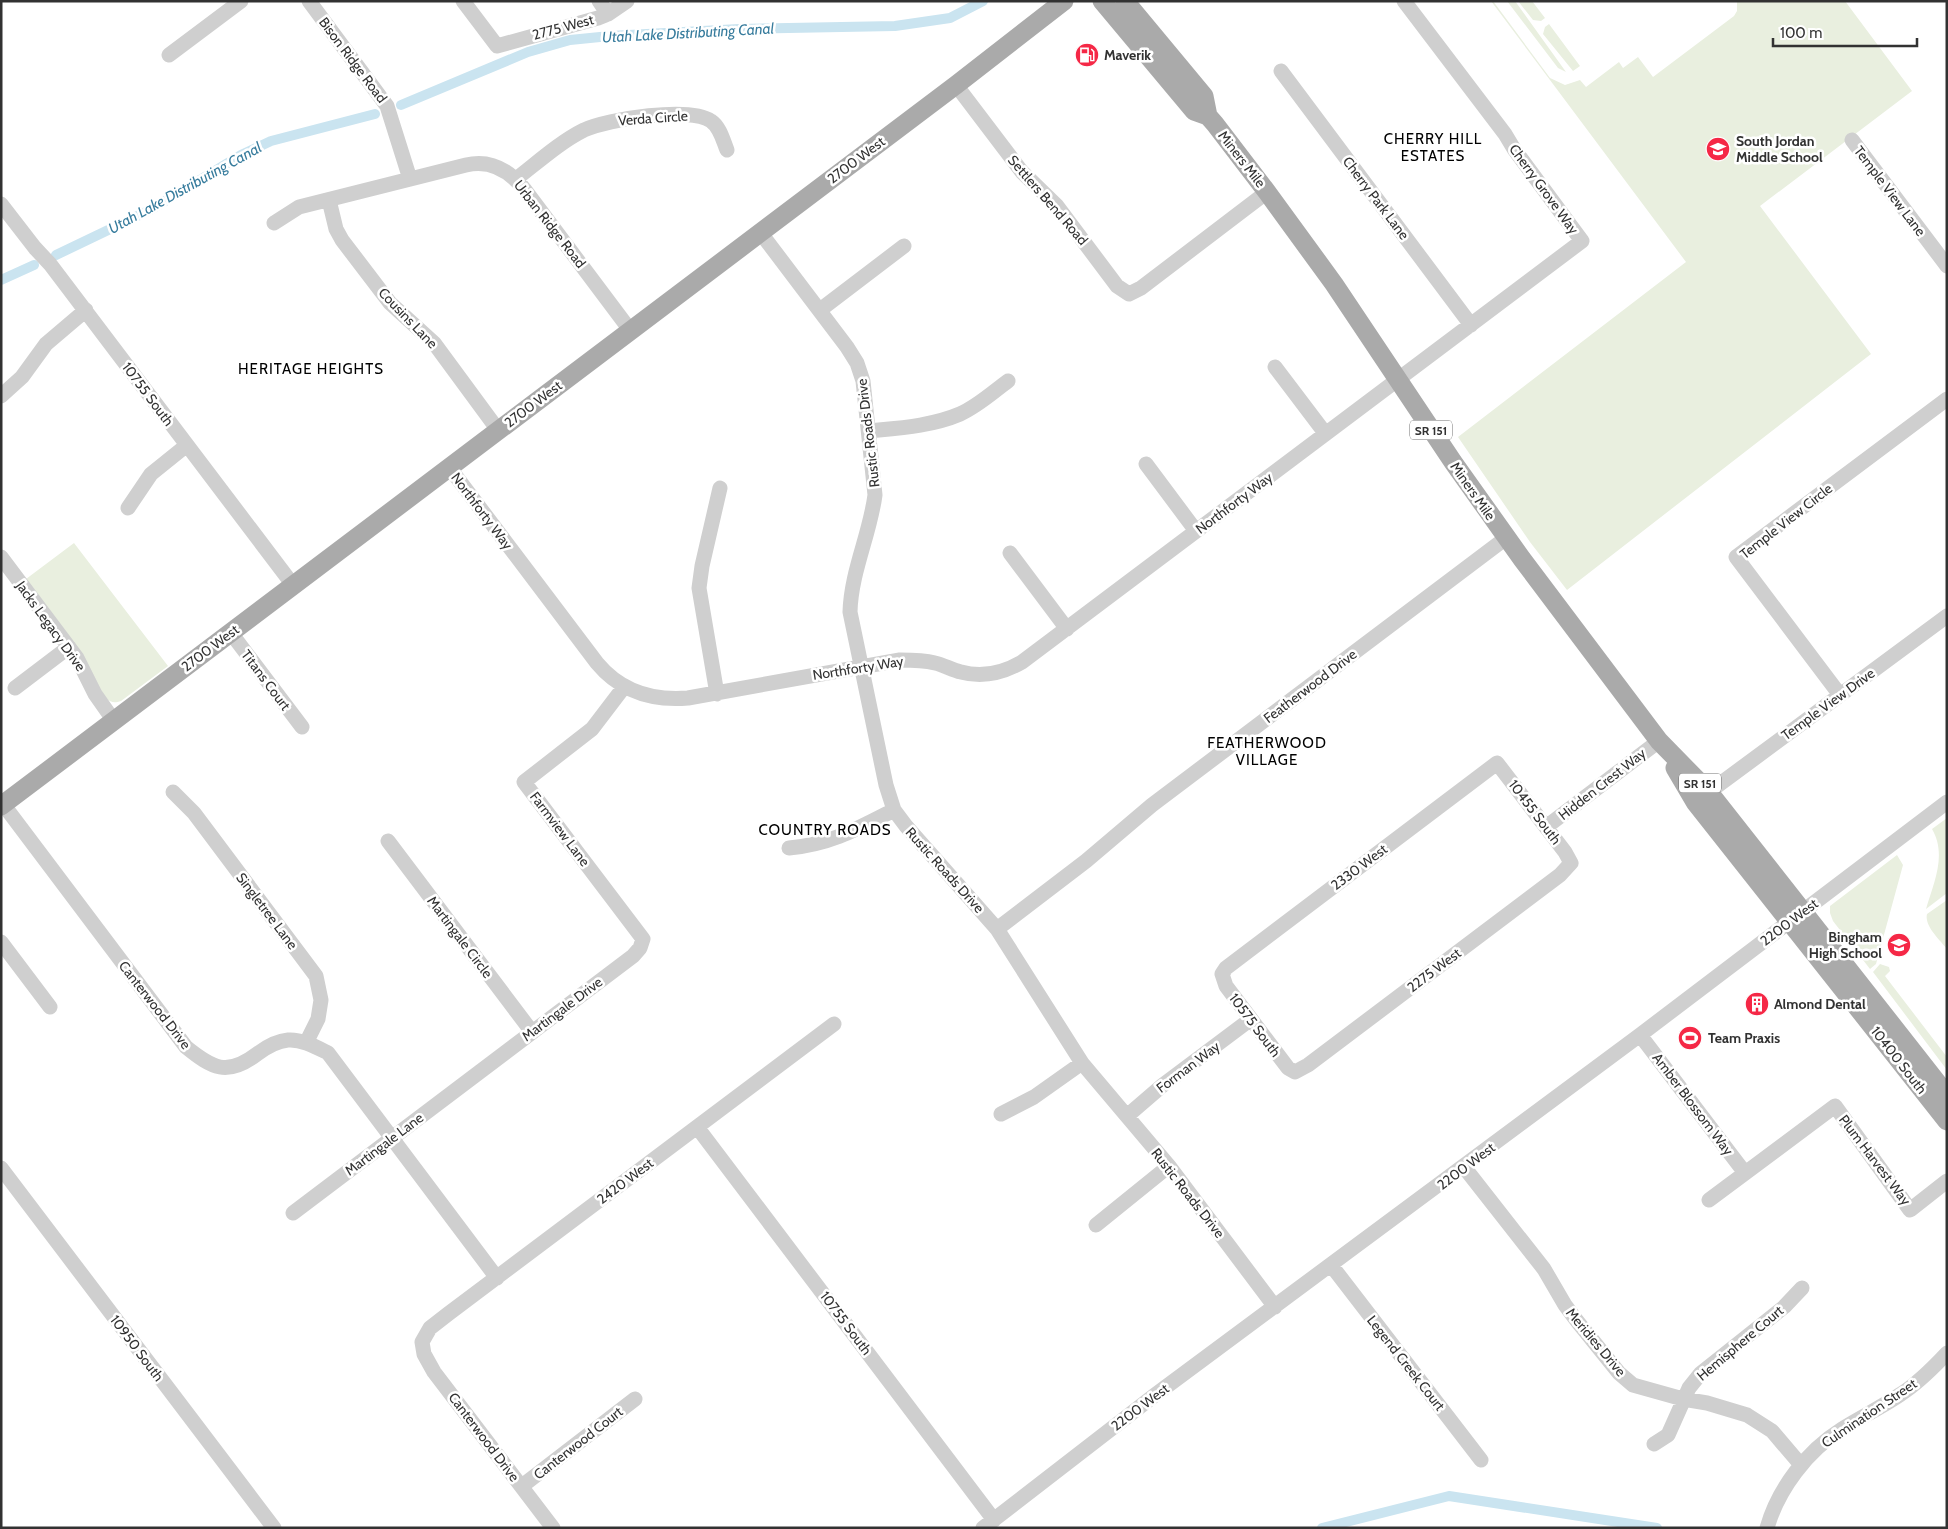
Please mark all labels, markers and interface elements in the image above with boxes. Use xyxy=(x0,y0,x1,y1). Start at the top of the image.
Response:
street label: 2775 West xyxy=(530,10,596,44)
street label: Bison Ridge Road xyxy=(315,14,391,106)
scale bar xyxy=(1773,15,1917,47)
water label: Utah Lake Distributing Canal xyxy=(602,19,775,46)
text: 100 m xyxy=(1780,24,1822,42)
fuel station icon: Maverik xyxy=(1074,42,1100,68)
place label: Maverik xyxy=(1104,46,1151,64)
street label: Verda Circle xyxy=(618,107,688,129)
street label: Miners Mile xyxy=(1214,127,1270,191)
district label: CHERRY HILL ESTATES xyxy=(1384,130,1482,165)
street label: 2700 West xyxy=(824,132,889,187)
place label: South Jordan Middle School xyxy=(1736,132,1823,166)
school or university icon: South Jordan Middle School xyxy=(1705,136,1731,162)
water label: Utah Lake Distributing Canal xyxy=(105,138,265,238)
street label: Cherry Grove Way xyxy=(1505,140,1583,238)
street label: Temple View Lane xyxy=(1850,142,1930,240)
street label: Settlers Bend Road xyxy=(1004,151,1092,249)
street label: Cherry Park Lane xyxy=(1339,153,1413,243)
street label: Urban Ridge Road xyxy=(510,176,590,272)
street label: Cousins Lane xyxy=(375,284,441,352)
street label: 10755 South xyxy=(118,359,178,429)
district label: HERITAGE HEIGHTS xyxy=(238,360,384,378)
street label: 2700 West xyxy=(501,376,566,431)
street label: Rustic Roads Drive xyxy=(852,378,884,488)
road number: SR 151 xyxy=(1410,420,1452,440)
street label: Miners Mile xyxy=(1446,458,1500,524)
street label: Northforty Way xyxy=(1192,468,1276,538)
street label: Northforty Way xyxy=(447,469,517,553)
street label: Temple View Circle xyxy=(1736,479,1836,563)
street label: Jacks Legacy Drive xyxy=(12,576,90,675)
street label: 2700 West xyxy=(178,620,243,675)
street label: Featherwood Drive xyxy=(1260,645,1360,727)
street label: Titans Court xyxy=(237,646,295,714)
street label: Northforty Way xyxy=(811,652,905,684)
street label: Temple View Drive xyxy=(1778,664,1878,744)
district label: FEATHERWOOD VILLAGE xyxy=(1207,734,1327,769)
street label: Hidden Crest Way xyxy=(1555,744,1649,824)
road number: SR 151 xyxy=(1679,774,1721,792)
street label: 10455 South xyxy=(1505,776,1565,848)
street label: Farmview Lane xyxy=(526,788,594,870)
district label: COUNTRY ROADS xyxy=(758,821,892,839)
street label: Rustic Roads Drive xyxy=(902,823,988,917)
street label: 2330 West xyxy=(1327,840,1391,894)
street label: Singletree Lane xyxy=(232,869,302,953)
street label: Martingale Circle xyxy=(423,892,497,982)
street label: 2200 West xyxy=(1757,894,1822,950)
place label: Bingham High School xyxy=(1809,928,1882,962)
school or university icon: Bingham High School xyxy=(1886,932,1912,958)
street label: 2275 West xyxy=(1403,944,1465,996)
street label: Canterwood Drive xyxy=(115,957,195,1053)
street label: Martingale Drive xyxy=(518,973,606,1045)
street label: 10575 South xyxy=(1225,990,1285,1060)
building icon: Almond Dental xyxy=(1744,991,1770,1017)
place label: Almond Dental xyxy=(1774,995,1866,1013)
street label: 10400 South xyxy=(1867,1023,1931,1097)
sports icon: Team Praxis xyxy=(1677,1025,1703,1051)
place label: Team Praxis xyxy=(1708,1029,1780,1047)
street label: Forman Way xyxy=(1153,1037,1223,1097)
street label: Amber Blossom Way xyxy=(1649,1049,1737,1159)
street label: Martingale Lane xyxy=(341,1109,427,1179)
street label: Plum Harvest Way xyxy=(1835,1111,1915,1209)
street label: 2200 West xyxy=(1434,1138,1499,1194)
street label: Rustic Roads Drive xyxy=(1147,1144,1229,1242)
street label: 2420 West xyxy=(593,1154,657,1208)
street label: 10755 South xyxy=(816,1288,876,1358)
street label: Hemisphere Court xyxy=(1693,1301,1787,1384)
street label: Meridies Drive xyxy=(1562,1304,1630,1380)
street label: 10950 South xyxy=(106,1311,168,1385)
street label: Legend Creek Court xyxy=(1363,1312,1449,1414)
street label: Culmination Street xyxy=(1818,1374,1920,1452)
street label: 2200 West xyxy=(1108,1379,1173,1435)
street label: Canterwood Drive xyxy=(445,1389,523,1485)
street label: Canterwood Court xyxy=(530,1402,626,1483)

